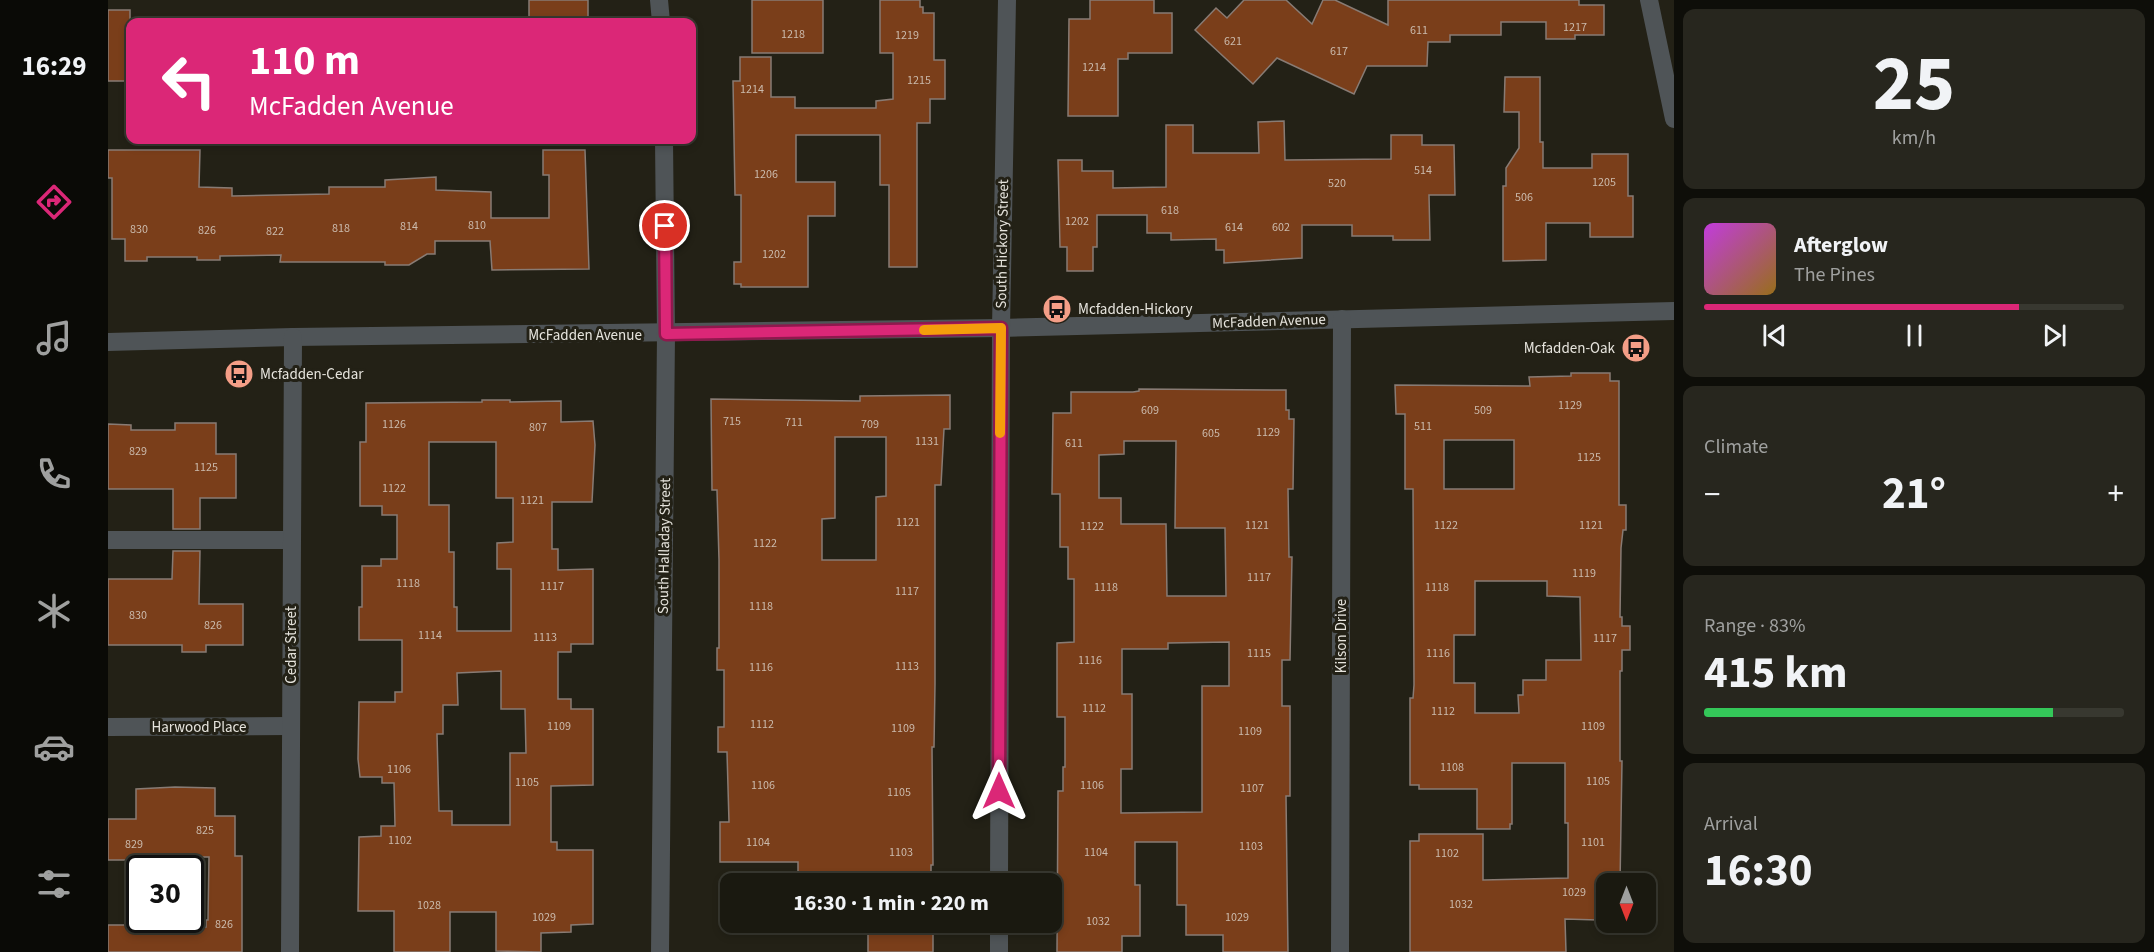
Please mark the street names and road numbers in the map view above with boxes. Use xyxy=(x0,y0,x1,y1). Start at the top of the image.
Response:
street label: South Hickory Street xyxy=(991,179,1014,309)
street label: McFadden Avenue xyxy=(1212,309,1326,334)
street label: McFadden Avenue xyxy=(528,325,642,346)
street label: South Halladay Street xyxy=(653,478,676,614)
street label: Kilson Drive xyxy=(1331,599,1352,673)
street label: Cedar Street xyxy=(281,606,302,684)
street label: Harwood Place xyxy=(152,717,246,738)

